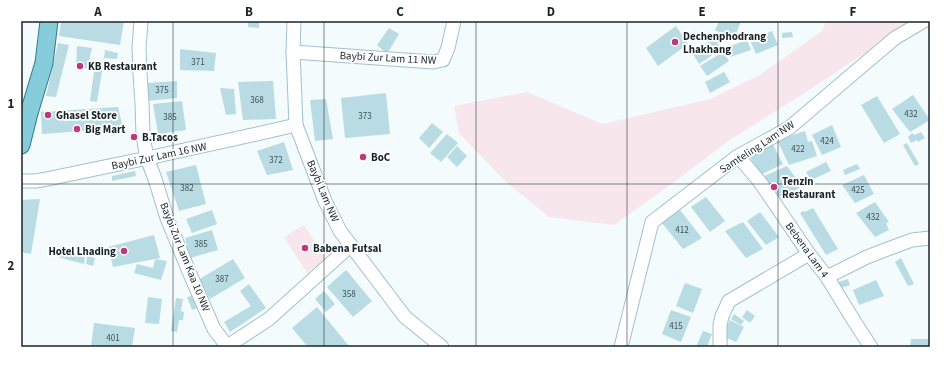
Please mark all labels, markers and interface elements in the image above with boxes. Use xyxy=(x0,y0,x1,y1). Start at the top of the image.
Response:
text: A xyxy=(93,3,102,21)
text: B xyxy=(245,3,253,21)
text: C xyxy=(396,3,404,21)
text: D xyxy=(547,3,555,21)
text: E xyxy=(698,3,706,21)
text: F xyxy=(850,3,857,21)
place label: Dechenphodrang Lhakhang xyxy=(683,29,766,57)
marker: Dechenphodrang Lhakhang xyxy=(670,37,680,47)
street label: Baybi Zur Lam 11 NW xyxy=(339,48,437,68)
house number: 371 xyxy=(191,56,205,69)
place label: KB Restaurant xyxy=(88,59,158,74)
marker: KB Restaurant xyxy=(75,61,85,71)
house number: 375 xyxy=(155,84,169,97)
house number: 368 xyxy=(250,94,264,107)
text: 1 xyxy=(8,95,15,113)
place label: Ghasel Store xyxy=(56,108,117,123)
house number: 432 xyxy=(904,108,918,121)
marker: Ghasel Store xyxy=(43,110,53,120)
house number: 373 xyxy=(358,110,372,123)
house number: 385 xyxy=(163,111,177,124)
street label: Samteling Lam NW xyxy=(717,117,798,177)
place label: Big Mart xyxy=(85,122,126,137)
marker: Big Mart xyxy=(72,124,82,134)
place label: B.Tacos xyxy=(142,130,178,145)
marker: B.Tacos xyxy=(129,132,139,142)
house number: 424 xyxy=(820,135,834,148)
street label: Baybi Zur Lam 16 NW xyxy=(110,139,208,173)
house number: 422 xyxy=(791,143,805,156)
place label: BoC xyxy=(371,150,391,165)
marker: BoC xyxy=(358,152,368,162)
house number: 372 xyxy=(269,154,283,167)
street label: Baybi Lam NW xyxy=(303,158,343,225)
place label: Tenzin Restaurant xyxy=(782,174,836,202)
house number: 382 xyxy=(180,182,194,195)
marker: Tenzin Restaurant xyxy=(769,182,779,192)
house number: 425 xyxy=(851,184,865,197)
street label: Baybi Zur Lam Kaa 10 NW xyxy=(156,200,214,314)
house number: 432 xyxy=(866,211,880,224)
street label: Bebena Lam 4 xyxy=(782,219,832,281)
house number: 412 xyxy=(675,224,689,237)
house number: 385 xyxy=(194,238,208,251)
place label: Babena Futsal xyxy=(313,241,382,256)
marker: Babena Futsal xyxy=(300,243,310,253)
place label: Hotel Lhading xyxy=(48,244,116,259)
marker: Hotel Lhading xyxy=(119,246,129,256)
text: 2 xyxy=(8,257,15,275)
house number: 387 xyxy=(215,273,229,286)
house number: 358 xyxy=(342,288,356,301)
house number: 415 xyxy=(669,320,683,333)
house number: 401 xyxy=(106,332,120,345)

